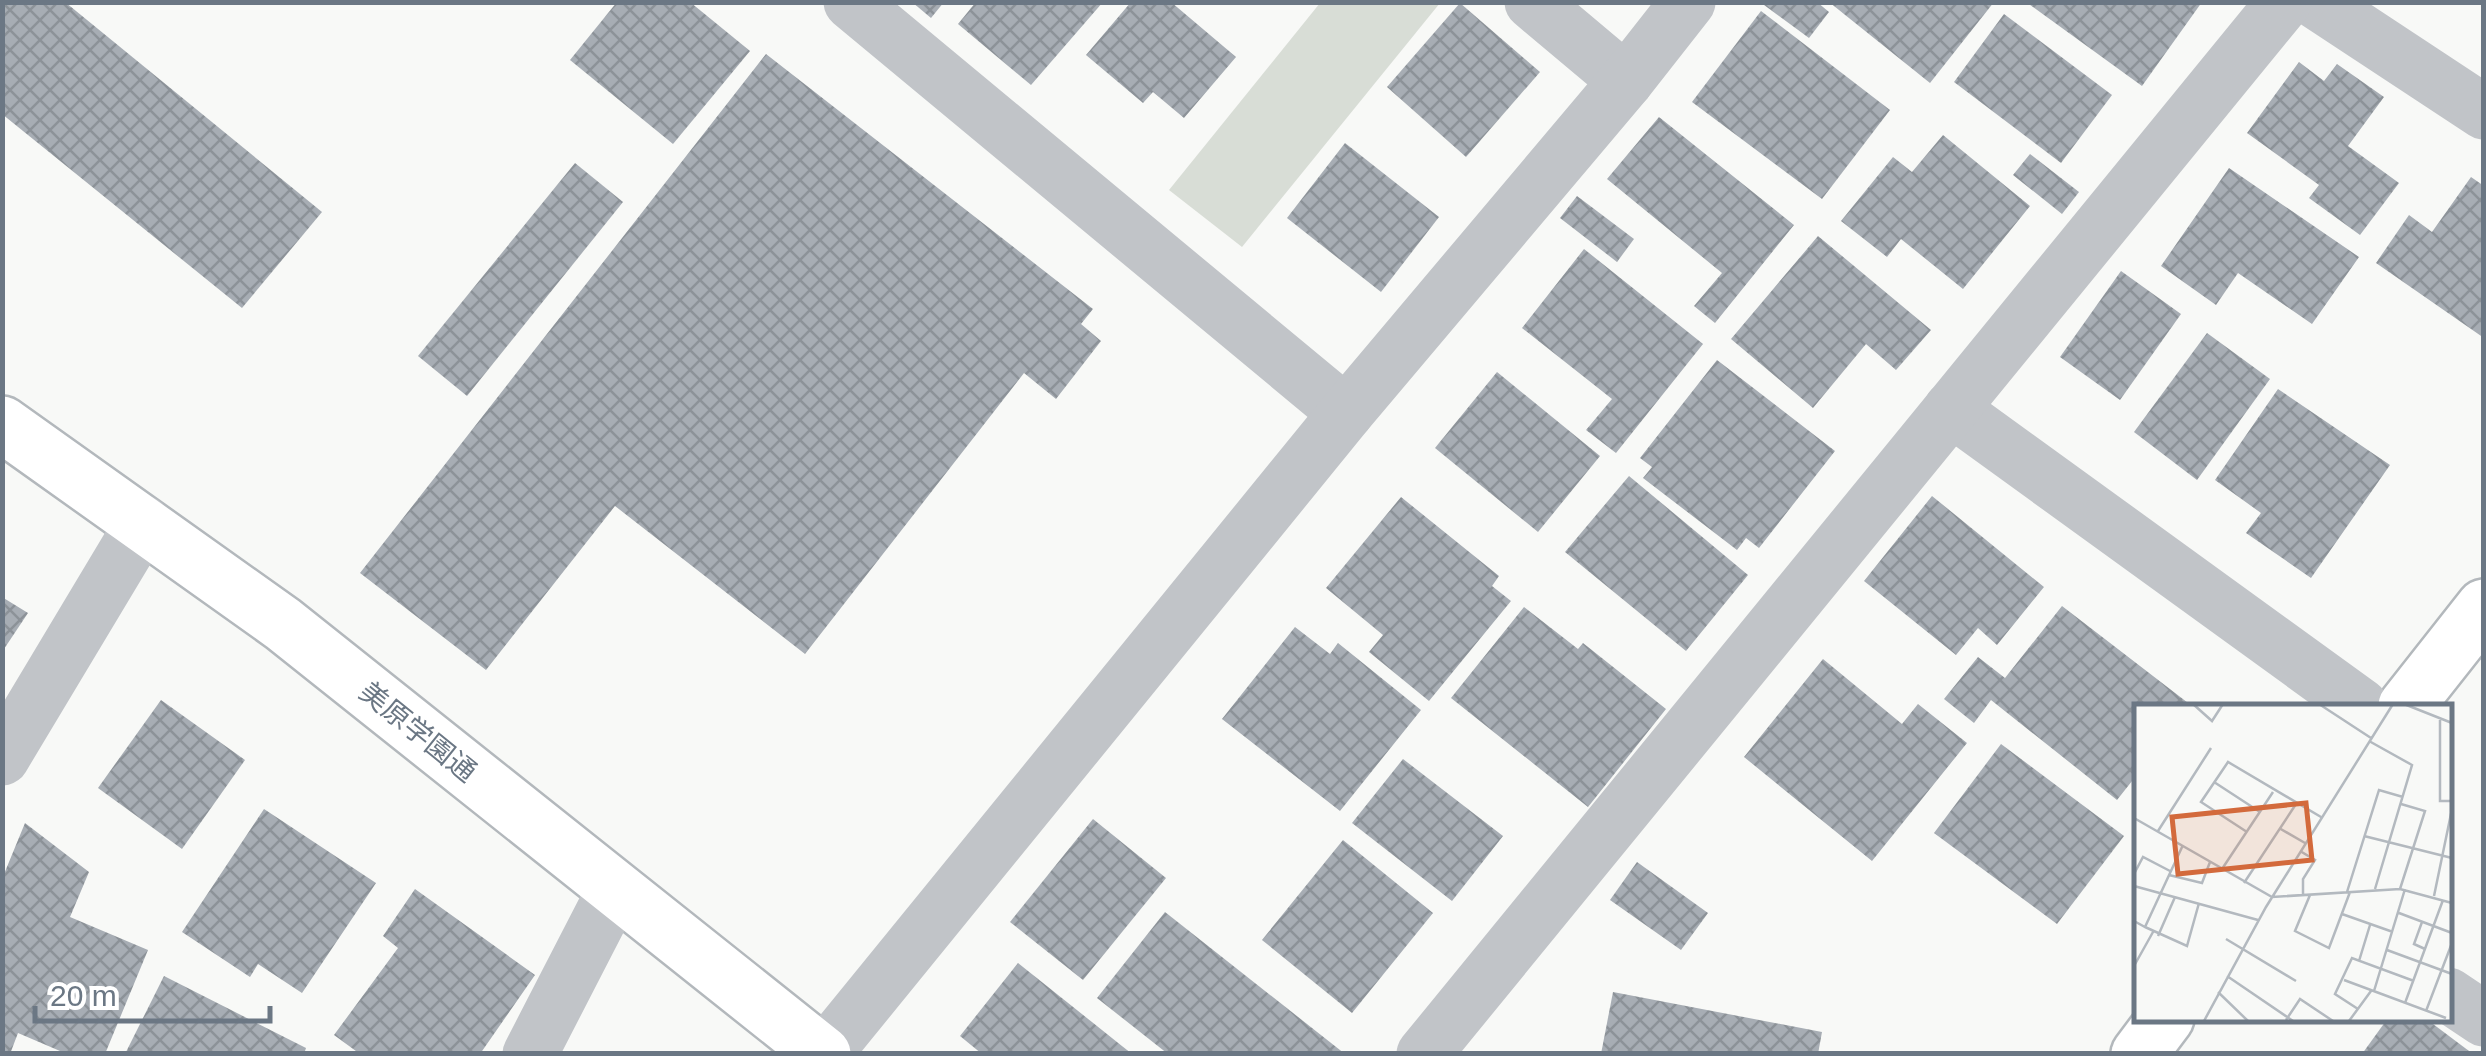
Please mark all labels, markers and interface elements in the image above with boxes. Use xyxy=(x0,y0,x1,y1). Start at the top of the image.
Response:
street label: 美原学園通 xyxy=(354,676,482,788)
inset map xyxy=(2134,704,2451,1021)
scale bar xyxy=(35,961,270,1023)
text: 20 m xyxy=(50,979,117,1012)

